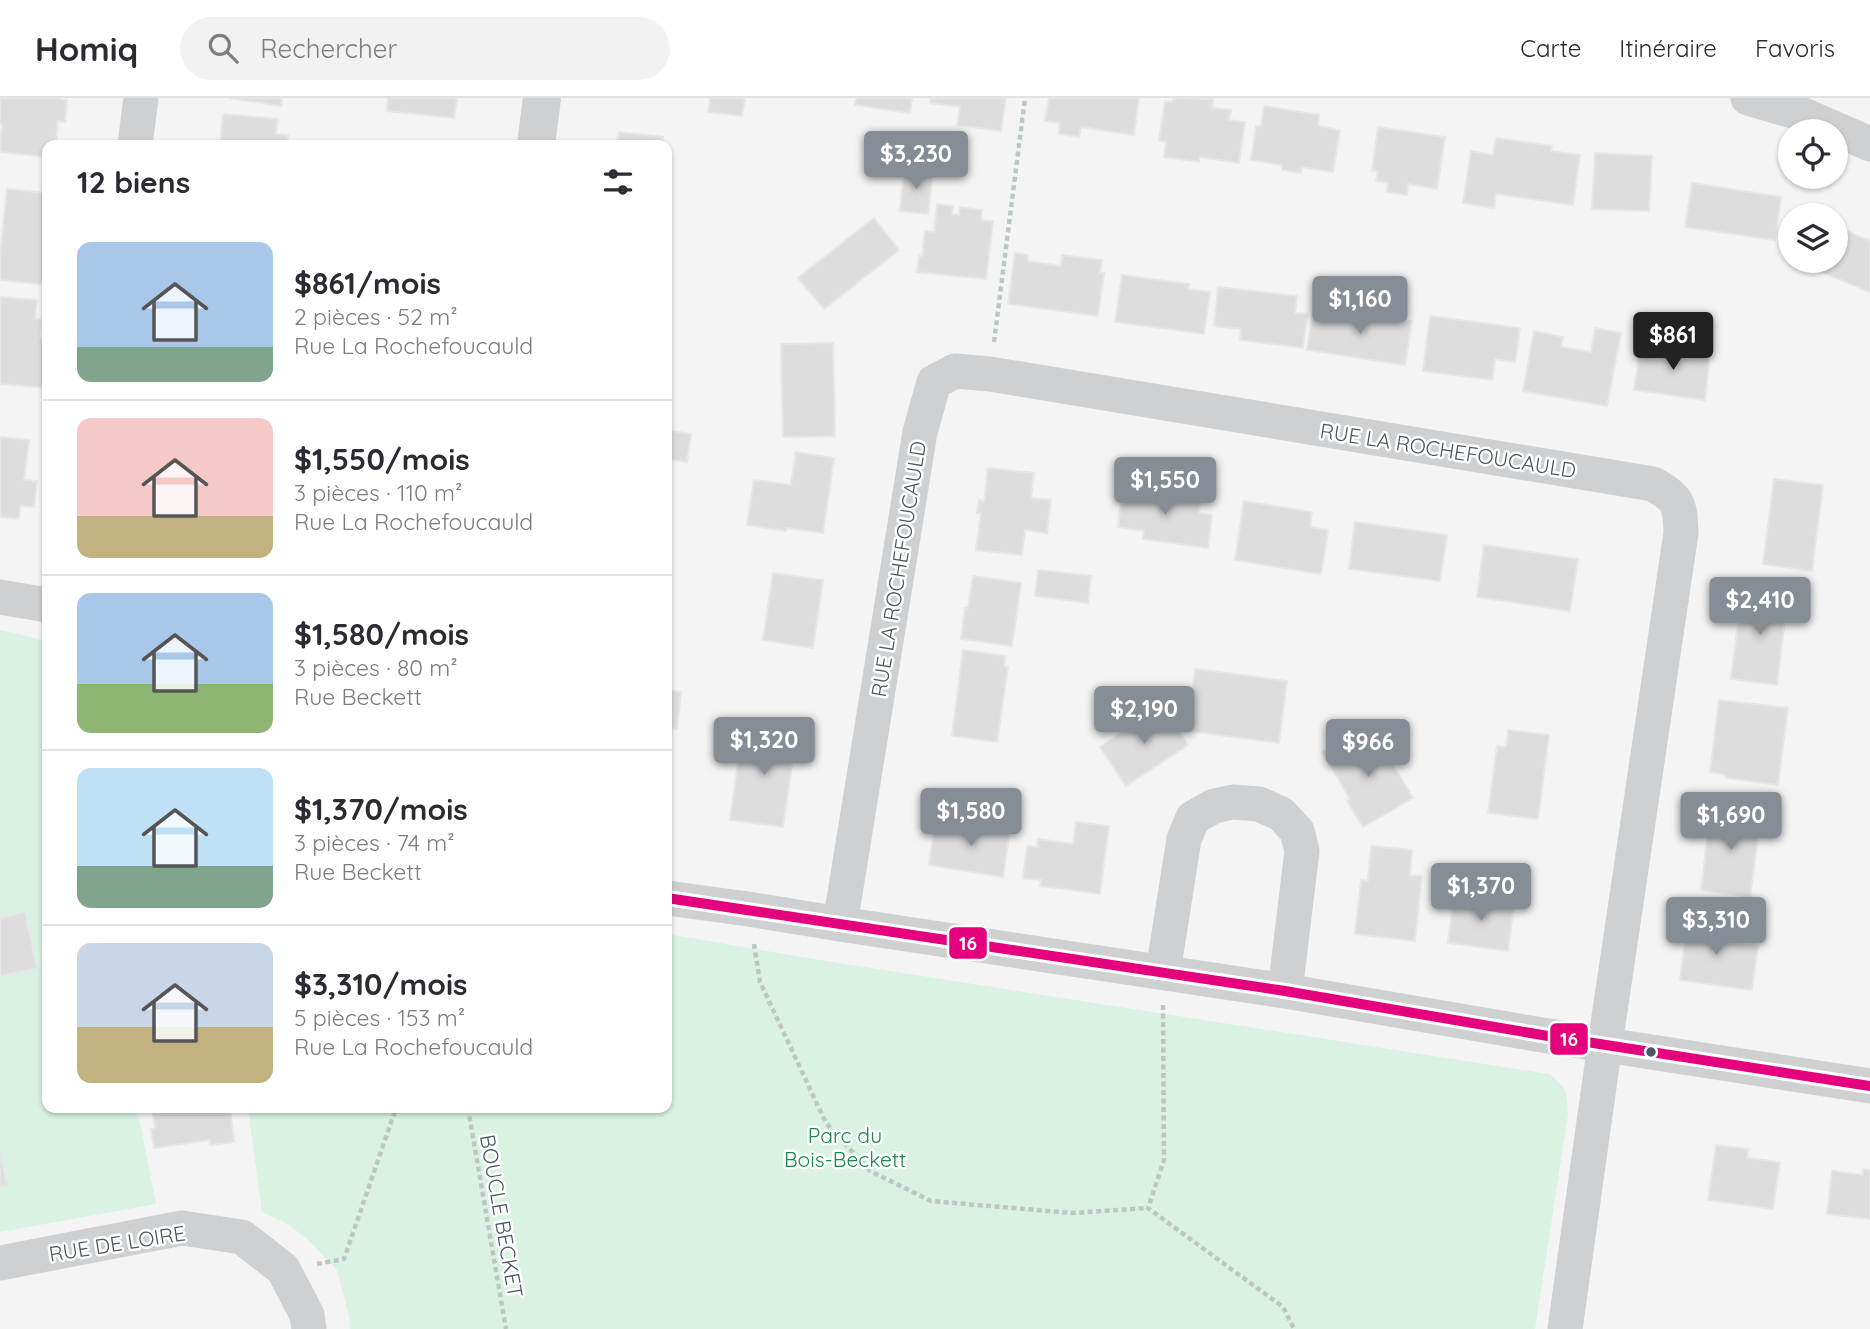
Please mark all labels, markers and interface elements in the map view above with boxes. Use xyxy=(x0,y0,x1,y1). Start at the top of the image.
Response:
search box xyxy=(180,17,670,80)
text: Homiq xyxy=(35,28,138,69)
icon: search xyxy=(204,29,242,67)
text: Rechercher xyxy=(260,32,398,65)
text: Carte xyxy=(1520,33,1581,63)
text: Itinéraire xyxy=(1619,33,1717,63)
text: Favoris xyxy=(1755,33,1835,63)
map controls xyxy=(1778,119,1848,273)
button: locate xyxy=(1778,119,1848,189)
pin: $3,230 xyxy=(859,132,973,191)
text: $3,230 xyxy=(880,139,952,168)
text: 12 biens xyxy=(77,163,190,201)
icon: filters xyxy=(599,163,637,201)
button: layers xyxy=(1778,203,1848,273)
text: $861/mois xyxy=(294,264,441,302)
icon: home xyxy=(133,270,217,354)
pin: $1,160 xyxy=(1303,276,1417,336)
text: $1,160 xyxy=(1328,284,1392,313)
text: 2 pièces · 52 m² xyxy=(294,302,457,331)
pin: $861 xyxy=(1632,313,1714,372)
text: $861 xyxy=(1649,320,1697,349)
text: Rue La Rochefoucauld xyxy=(294,331,533,360)
street label: RUE LA ROCHEFOUCAULD xyxy=(1318,417,1578,483)
street label: RUE LA ROCHEFOUCAULD xyxy=(865,439,931,699)
text: $1,550/mois xyxy=(294,440,470,478)
icon: home xyxy=(133,446,217,530)
pin: $1,550 xyxy=(1108,458,1222,517)
text: $1,550 xyxy=(1130,465,1200,494)
text: 3 pièces · 110 m² xyxy=(294,478,462,507)
text: Rue La Rochefoucauld xyxy=(294,507,533,536)
pin: $2,410 xyxy=(1703,578,1817,637)
text: $2,410 xyxy=(1725,585,1795,614)
text: $1,580/mois xyxy=(294,615,469,653)
icon: home xyxy=(133,621,217,705)
text: 3 pièces · 80 m² xyxy=(294,653,458,682)
text: Rue Beckett xyxy=(294,682,422,711)
pin: $2,190 xyxy=(1087,686,1201,746)
text: $2,190 xyxy=(1110,694,1178,723)
pin: $1,320 xyxy=(707,718,821,777)
pin: $966 xyxy=(1327,720,1409,779)
text: $1,320 xyxy=(730,725,798,754)
text: $966 xyxy=(1342,727,1394,756)
pin: $1,580 xyxy=(914,788,1028,848)
text: $1,370/mois xyxy=(294,790,468,828)
pin: $1,690 xyxy=(1674,792,1788,852)
icon: home xyxy=(133,796,217,880)
text: $1,580 xyxy=(937,796,1005,825)
text: $1,690 xyxy=(1697,800,1765,829)
text: 3 pièces · 74 m² xyxy=(294,828,454,857)
text: Rue Beckett xyxy=(294,857,422,886)
pin: $1,370 xyxy=(1424,864,1538,923)
text: $1,370 xyxy=(1447,871,1515,900)
pin: $3,310 xyxy=(1659,898,1773,957)
text: $3,310 xyxy=(1682,905,1750,934)
line badge: 16 xyxy=(948,926,988,960)
text: 16 xyxy=(959,931,977,955)
text: $3,310/mois xyxy=(294,965,467,1003)
icon: home xyxy=(133,971,217,1055)
text: 5 pièces · 153 m² xyxy=(294,1003,465,1032)
line badge: 16 xyxy=(1549,1022,1589,1056)
text: 16 xyxy=(1560,1027,1578,1051)
text: Rue La Rochefoucauld xyxy=(294,1032,533,1061)
unlabelled marker xyxy=(1644,1045,1658,1059)
park label: Parc du Bois-Beckett xyxy=(784,1122,906,1172)
street label: BOUCLE BECKET xyxy=(475,1132,529,1300)
street label: RUE DE LOIRE xyxy=(47,1219,187,1267)

